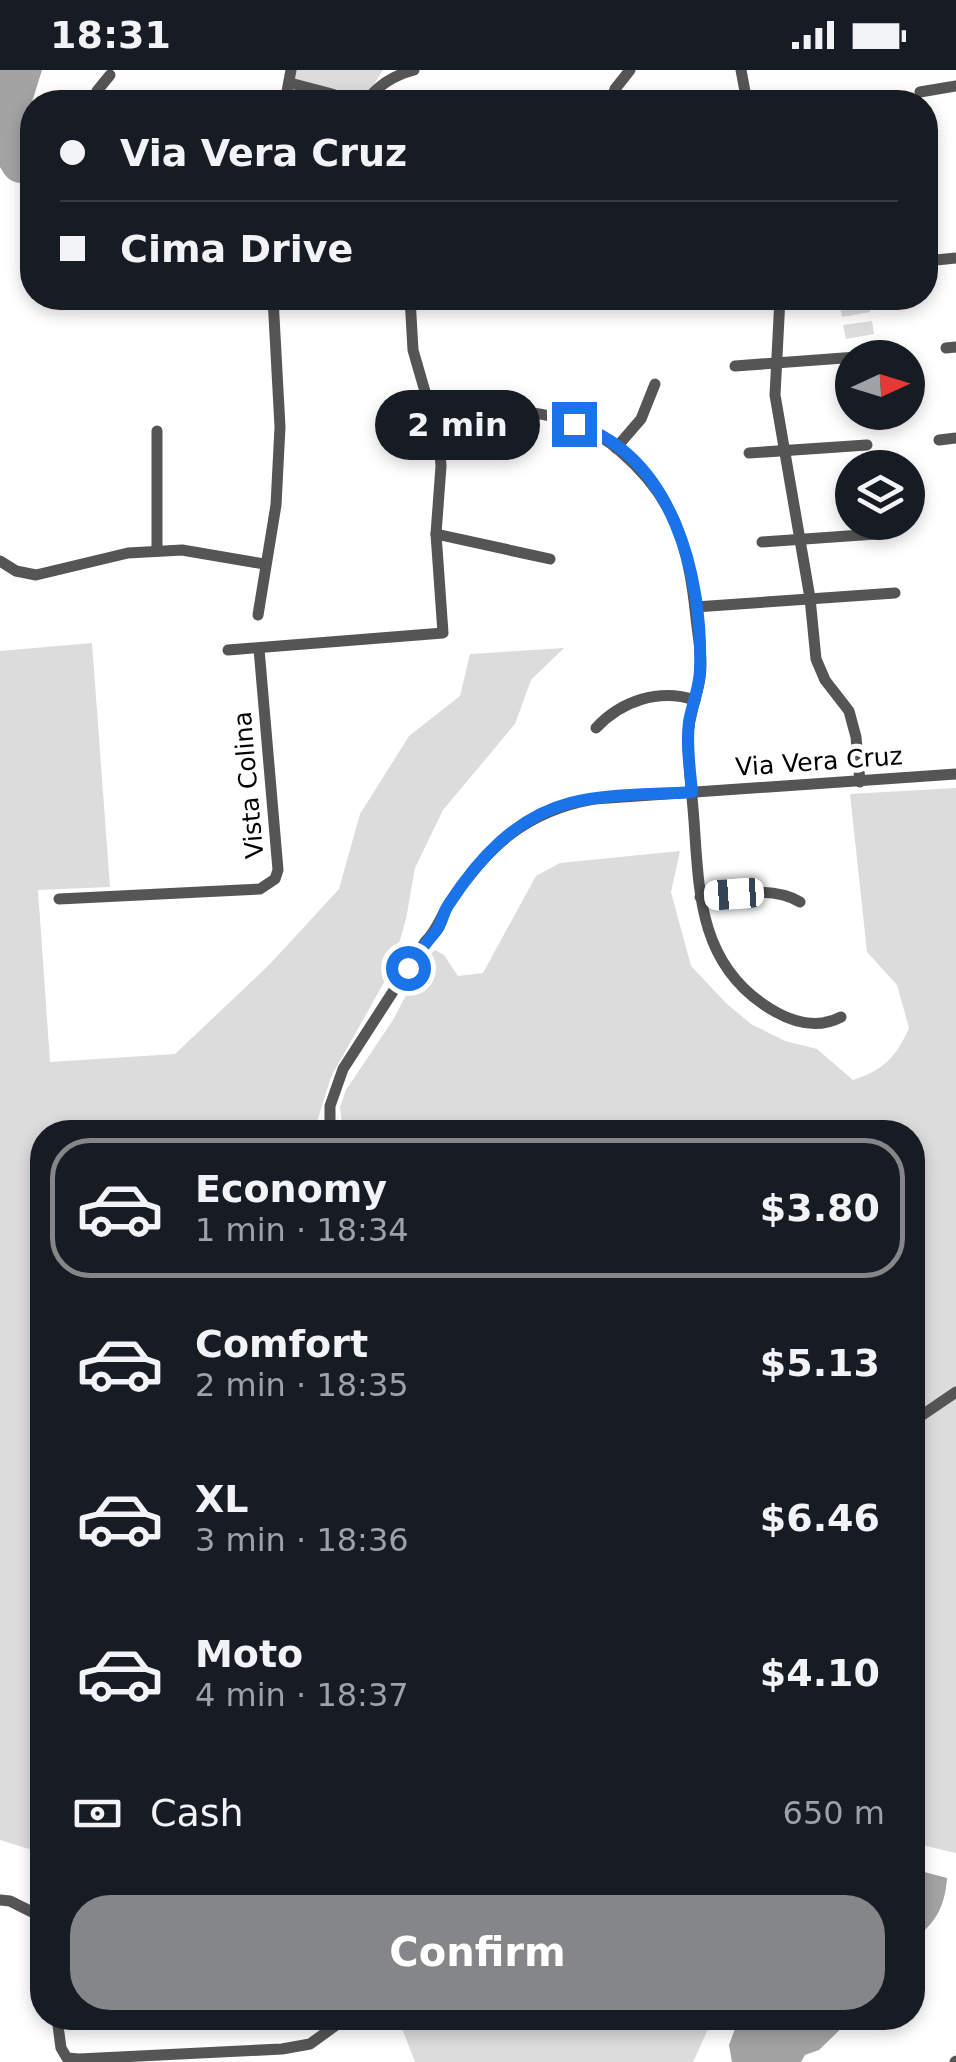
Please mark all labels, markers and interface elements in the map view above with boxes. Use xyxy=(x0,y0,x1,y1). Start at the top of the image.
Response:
text: 18:31 xyxy=(50,13,171,57)
text: Via Vera Cruz xyxy=(120,131,407,175)
text: Cima Drive xyxy=(120,227,353,271)
north arrow xyxy=(835,340,925,430)
map controls xyxy=(835,340,925,540)
callout: 2 min xyxy=(374,389,539,459)
route end xyxy=(552,402,597,447)
text: 2 min xyxy=(407,406,508,444)
button: layers xyxy=(835,450,925,540)
street label: Vista Colina xyxy=(228,710,269,860)
street label: Via Vera Cruz xyxy=(734,741,904,782)
car xyxy=(703,877,765,911)
route start xyxy=(386,946,431,991)
icon: car xyxy=(75,1163,165,1253)
text: Economy xyxy=(195,1167,387,1211)
text: $3.80 xyxy=(760,1186,880,1230)
text: 1 min · 18:34 xyxy=(195,1211,409,1249)
icon: car xyxy=(75,1318,165,1408)
text: Comfort xyxy=(195,1322,368,1366)
text: $5.13 xyxy=(760,1341,880,1385)
text: 2 min · 18:35 xyxy=(195,1366,409,1404)
icon: car xyxy=(75,1473,165,1563)
text: XL xyxy=(195,1477,249,1521)
text: $6.46 xyxy=(760,1496,880,1540)
text: 3 min · 18:36 xyxy=(195,1521,409,1559)
icon: car xyxy=(75,1628,165,1718)
text: Moto xyxy=(195,1632,303,1676)
text: $4.10 xyxy=(760,1651,880,1695)
text: 4 min · 18:37 xyxy=(195,1676,409,1714)
icon: cash xyxy=(70,1786,125,1841)
text: Cash xyxy=(150,1791,244,1835)
text: 650 m xyxy=(783,1794,885,1832)
button: Confirm xyxy=(70,1895,885,2010)

